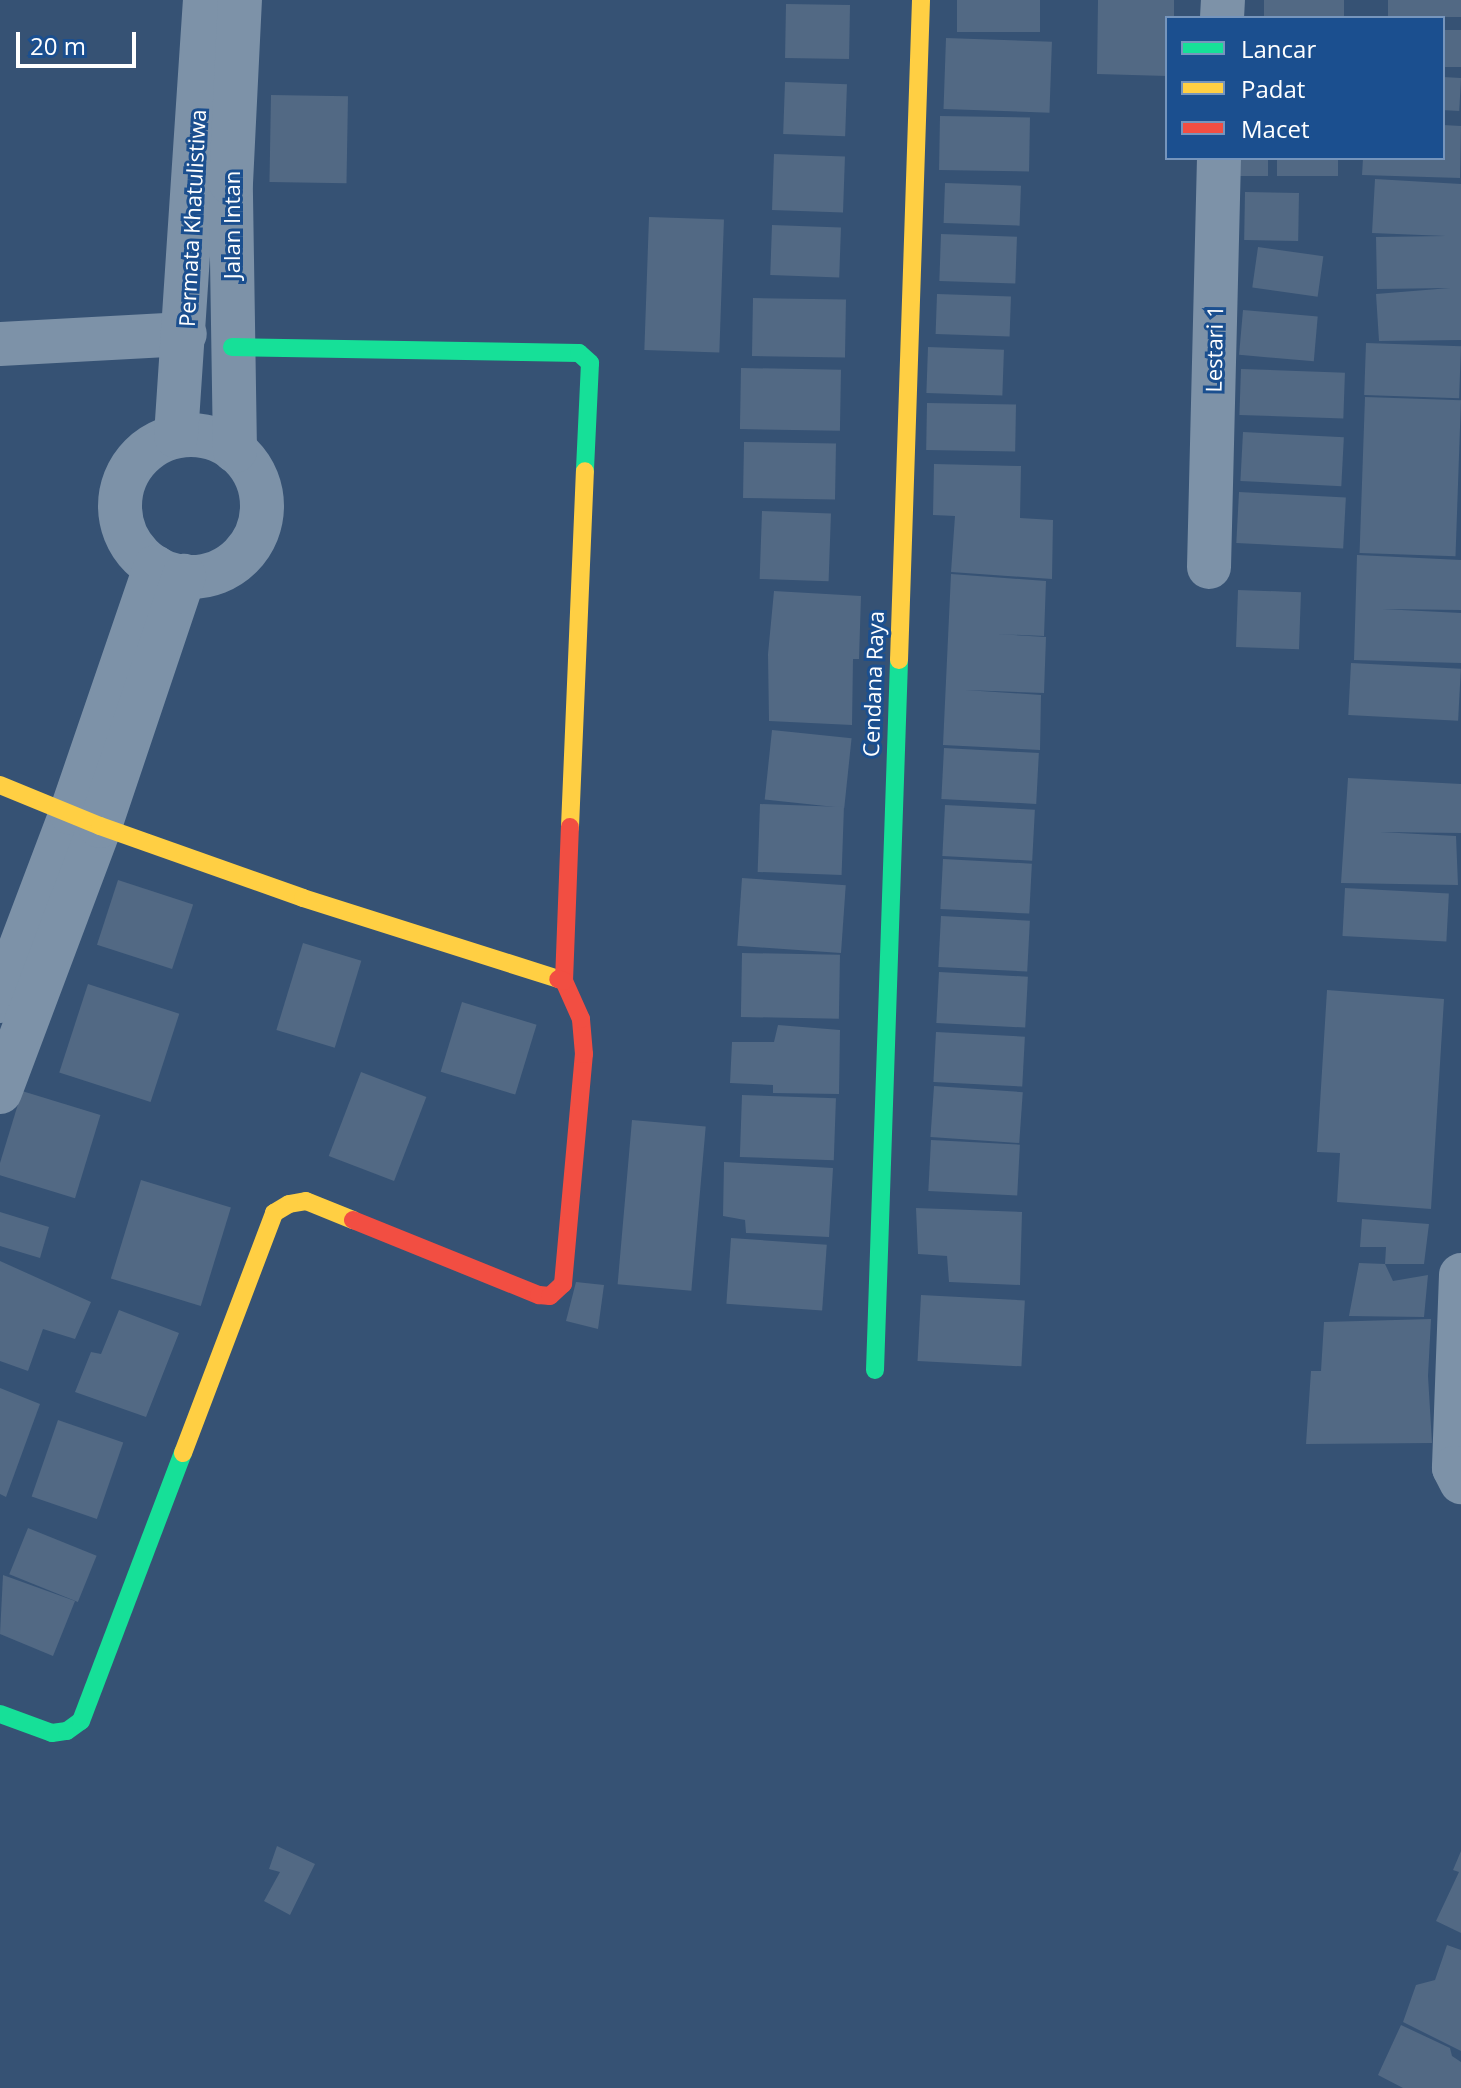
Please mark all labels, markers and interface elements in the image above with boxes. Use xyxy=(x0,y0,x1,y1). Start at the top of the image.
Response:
scale bar xyxy=(20,16,140,66)
legend xyxy=(1165,16,1445,160)
text: 20 m xyxy=(30,29,86,62)
text: Lancar xyxy=(1241,32,1316,65)
text: Padat xyxy=(1241,72,1305,105)
street label: Permata Khatulistiwa xyxy=(173,109,211,327)
text: Macet xyxy=(1241,112,1309,145)
street label: Jalan Intan xyxy=(219,171,245,279)
street label: Lestari 1 xyxy=(1200,305,1228,393)
street label: Cendana Raya xyxy=(857,611,889,757)

